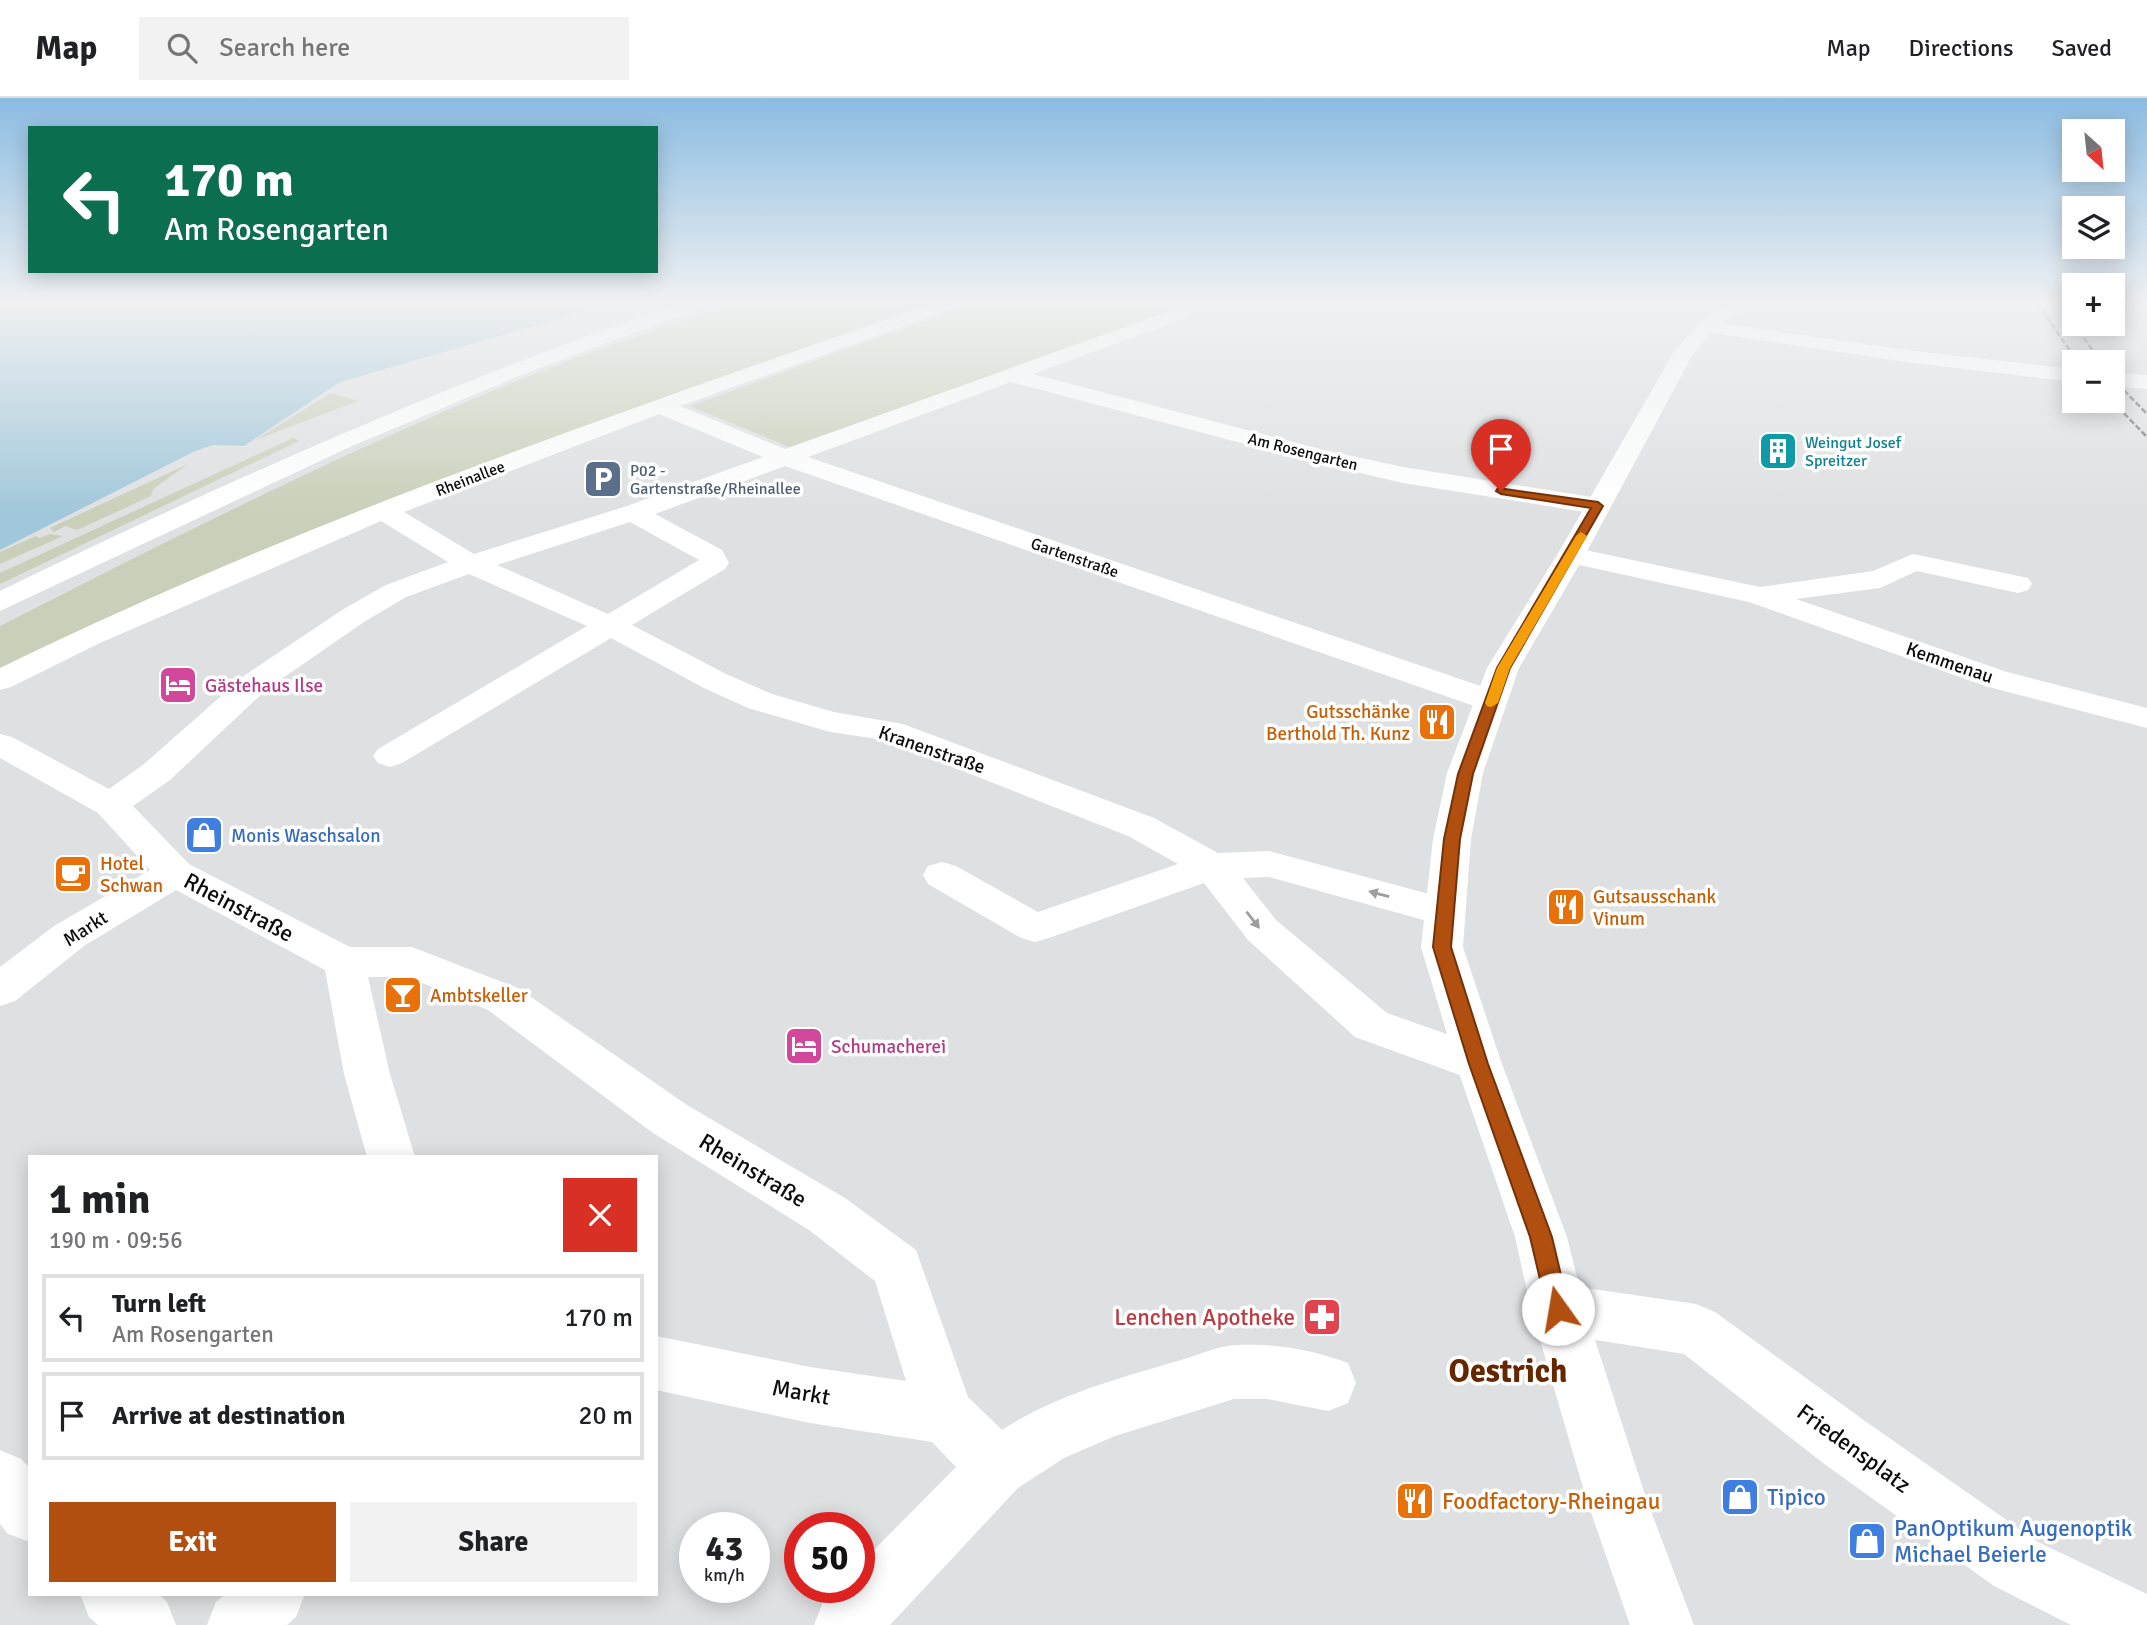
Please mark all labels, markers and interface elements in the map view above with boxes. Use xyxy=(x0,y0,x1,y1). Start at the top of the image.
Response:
search box xyxy=(139,17,629,80)
text: Map xyxy=(35,28,97,69)
icon: search xyxy=(163,29,201,67)
text: Search here xyxy=(219,32,350,64)
text: Map xyxy=(1826,33,1871,63)
text: Directions xyxy=(1909,33,2014,63)
text: Saved xyxy=(2052,33,2112,63)
north arrow xyxy=(2062,119,2124,182)
map controls xyxy=(2062,119,2125,413)
text: 170 m xyxy=(164,150,294,210)
icon: left xyxy=(49,154,140,245)
button: layers xyxy=(2062,196,2125,259)
text: Am Rosengarten xyxy=(164,210,389,249)
button: + xyxy=(2062,273,2125,336)
button: − xyxy=(2062,350,2125,413)
pin xyxy=(1471,419,1531,491)
street label: Am Rosengarten xyxy=(1246,429,1360,475)
icon: arrive xyxy=(1482,430,1520,468)
building icon: Weingut Josef Spreitzer xyxy=(1757,430,1799,472)
place label: Weingut Josef Spreitzer xyxy=(1805,433,1902,471)
street label: Rheinallee xyxy=(433,457,508,501)
parking icon: P02 - Gartenstraße/Rheinallee xyxy=(582,458,624,500)
place label: P02 - Gartenstraße/Rheinallee xyxy=(630,461,801,499)
street label: Gartenstraße xyxy=(1028,534,1121,582)
street label: Kemmenau xyxy=(1903,637,1996,689)
hotel icon: Gästehaus Ilse xyxy=(157,664,199,706)
place label: Gästehaus Ilse xyxy=(205,674,323,698)
place label: Gutsschänke Berthold Th. Kunz xyxy=(1266,700,1410,746)
restaurant icon: Gutsschänke Berthold Th. Kunz xyxy=(1416,701,1458,743)
street label: Kranenstraße xyxy=(875,721,988,779)
shop icon: Monis Waschsalon xyxy=(183,814,225,856)
place label: Monis Waschsalon xyxy=(231,824,381,848)
place label: Hotel Schwan xyxy=(100,852,163,898)
cafe icon: Hotel Schwan xyxy=(52,853,94,895)
street label: Rheinstraße xyxy=(179,866,299,949)
place label: Gutsausschank Vinum xyxy=(1593,885,1717,931)
restaurant icon: Gutsausschank Vinum xyxy=(1545,886,1587,928)
one-way arrow xyxy=(1368,888,1390,899)
street label: Markt xyxy=(59,905,113,952)
one-way arrow xyxy=(1246,910,1261,928)
bar icon: Ambtskeller xyxy=(382,974,424,1016)
place label: Ambtskeller xyxy=(430,984,528,1008)
hotel icon: Schumacherei xyxy=(783,1025,825,1067)
place label: Schumacherei xyxy=(831,1035,946,1059)
street label: Rheinstraße xyxy=(694,1127,812,1214)
text: 1 min xyxy=(49,1174,150,1225)
button: close xyxy=(563,1178,637,1252)
text: 190 m · 09:56 xyxy=(49,1226,183,1255)
position arrow xyxy=(1521,1272,1595,1346)
text: Turn left xyxy=(112,1288,206,1320)
pharmacy icon: Lenchen Apotheke xyxy=(1301,1296,1343,1338)
icon: left xyxy=(53,1299,91,1337)
text: 170 m xyxy=(564,1302,633,1334)
place label: Lenchen Apotheke xyxy=(1114,1303,1295,1332)
text: Am Rosengarten xyxy=(112,1320,274,1349)
district label: Oestrich xyxy=(1449,1352,1567,1391)
street label: Markt xyxy=(770,1373,832,1412)
icon: arrive xyxy=(53,1397,91,1435)
street label: Friedensplatz xyxy=(1791,1397,1916,1499)
text: Arrive at destination xyxy=(112,1400,345,1432)
text: 20 m xyxy=(578,1400,633,1432)
shop icon: Tipico xyxy=(1719,1476,1761,1518)
restaurant icon: Foodfactory-Rheingau xyxy=(1394,1480,1436,1522)
place label: Tipico xyxy=(1767,1483,1826,1512)
place label: Foodfactory-Rheingau xyxy=(1442,1487,1660,1516)
button: Exit xyxy=(49,1502,336,1582)
button: Share xyxy=(350,1502,637,1582)
speed limit sign: 50 xyxy=(784,1512,875,1603)
place label: PanOptikum Augenoptik Michael Beierle xyxy=(1894,1514,2133,1569)
shop icon: PanOptikum Augenoptik Michael Beierle xyxy=(1846,1520,1888,1562)
text: 43 xyxy=(706,1527,743,1570)
text: km/h xyxy=(704,1564,745,1586)

